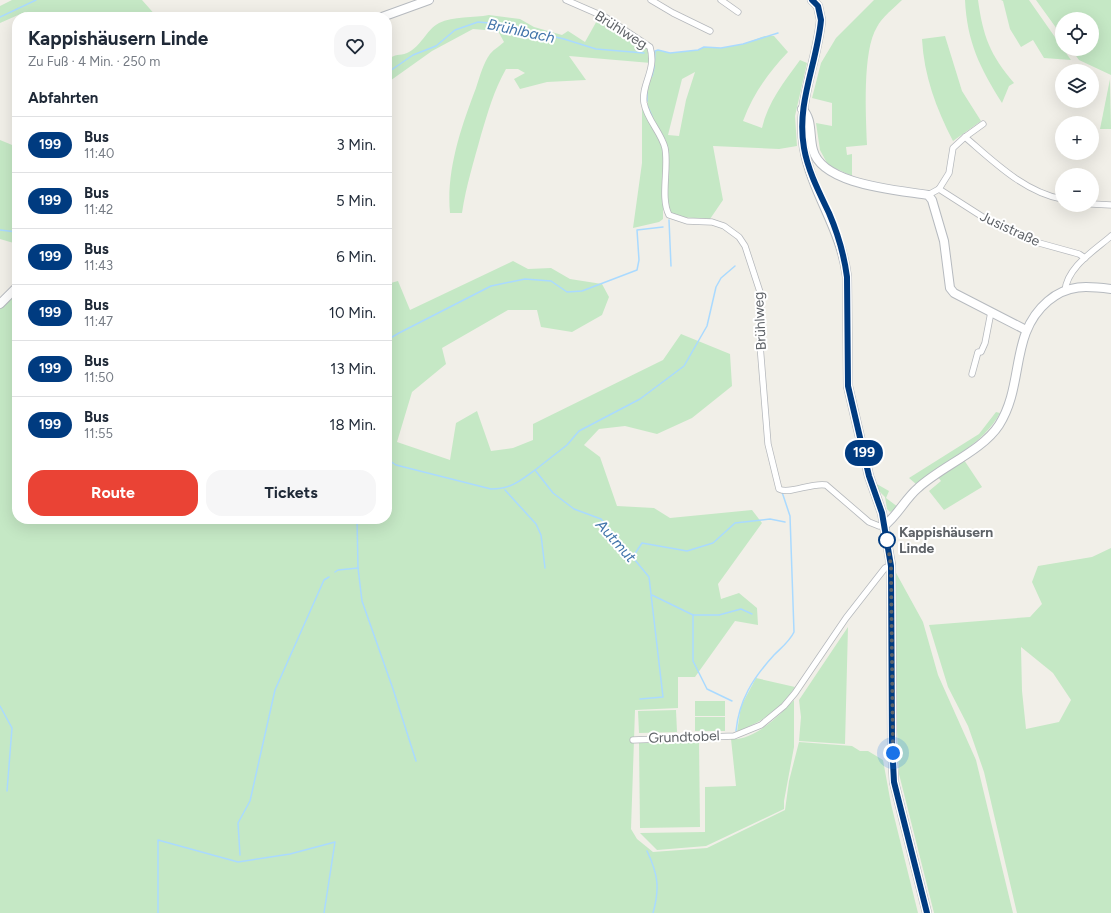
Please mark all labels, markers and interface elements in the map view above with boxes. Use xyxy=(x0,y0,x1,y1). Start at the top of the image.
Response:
street label: Brühlweg xyxy=(592,7,650,53)
map controls xyxy=(1055,12,1099,212)
button: locate xyxy=(1055,12,1099,56)
water label: Brühlbach xyxy=(486,15,556,47)
button: heart xyxy=(334,25,376,67)
text: Kappishäusern Linde xyxy=(28,27,208,50)
text: Zu Fuß · 4 Min. · 250 m xyxy=(28,54,160,69)
button: layers xyxy=(1055,64,1099,108)
text: Abfahrten xyxy=(28,89,98,107)
button: + xyxy=(1055,116,1099,160)
text: Bus xyxy=(84,128,109,146)
text: 199 xyxy=(39,136,61,153)
text: 3 Min. xyxy=(336,136,376,154)
text: 11:40 xyxy=(84,146,114,161)
button: − xyxy=(1055,168,1099,212)
text: Bus xyxy=(84,184,109,202)
text: 199 xyxy=(39,192,61,209)
text: 5 Min. xyxy=(336,192,376,210)
text: 11:42 xyxy=(84,202,113,217)
street label: Jusistraße xyxy=(977,208,1043,250)
text: Bus xyxy=(84,240,109,258)
text: 199 xyxy=(39,248,61,265)
text: 6 Min. xyxy=(336,248,376,266)
text: 11:43 xyxy=(84,258,113,273)
street label: Brühlweg xyxy=(750,291,770,351)
text: Bus xyxy=(84,296,109,314)
text: 199 xyxy=(39,304,61,321)
text: 10 Min. xyxy=(329,304,376,322)
text: 11:47 xyxy=(84,314,113,329)
text: Bus xyxy=(84,352,109,370)
text: 199 xyxy=(39,360,61,377)
text: 13 Min. xyxy=(330,360,376,378)
text: 11:50 xyxy=(84,370,114,385)
text: Bus xyxy=(84,408,109,426)
text: 199 xyxy=(39,416,61,433)
text: 18 Min. xyxy=(329,416,376,434)
text: 11:55 xyxy=(84,426,113,441)
line badge: 199 xyxy=(841,440,887,466)
text: 199 xyxy=(853,444,875,461)
button: Route xyxy=(28,470,198,516)
button: Tickets xyxy=(206,470,376,516)
water label: Autmut xyxy=(591,515,640,566)
place label: Kappishäusern Linde xyxy=(899,524,993,557)
marker: Kappishäusern Linde xyxy=(878,531,896,549)
street label: Grundtobel xyxy=(648,727,720,747)
your location xyxy=(883,743,903,763)

